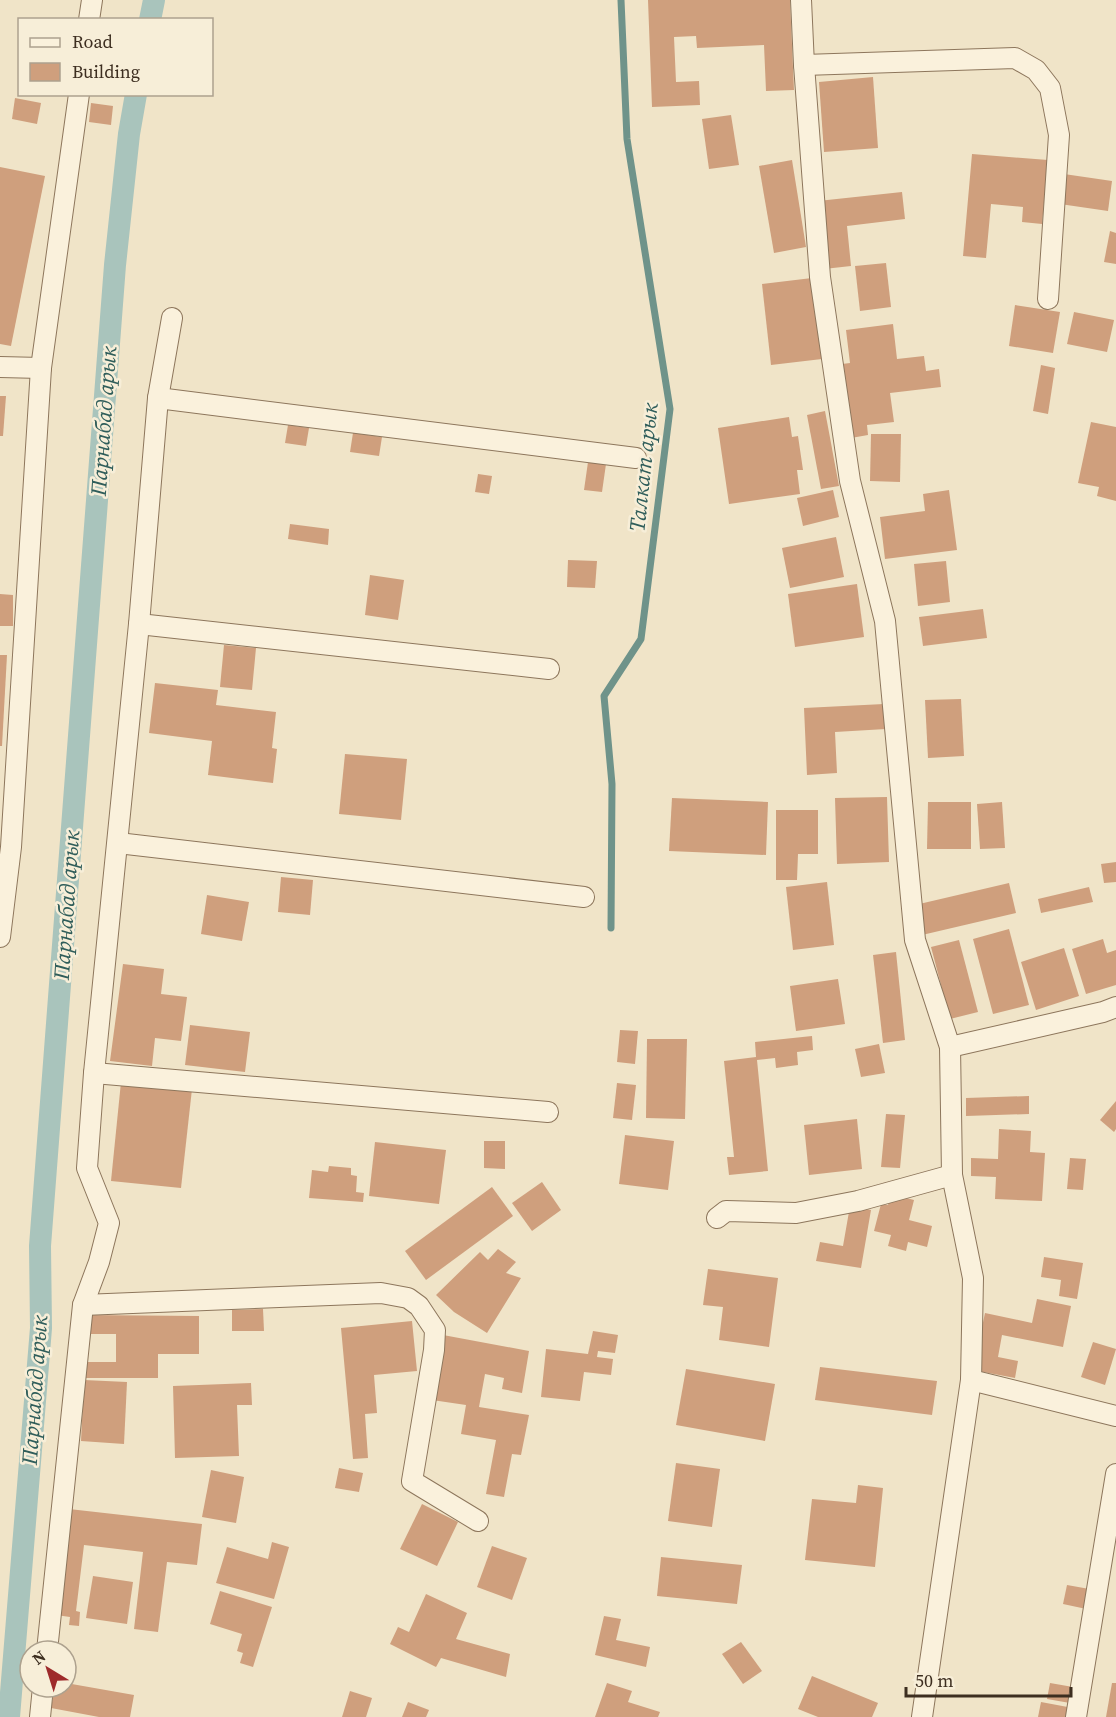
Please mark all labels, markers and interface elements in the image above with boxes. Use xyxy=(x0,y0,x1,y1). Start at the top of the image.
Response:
legend xyxy=(18,18,213,96)
text: Road xyxy=(72,29,113,54)
text: Building xyxy=(72,59,140,84)
water label: Парнабад арык xyxy=(83,345,123,498)
water label: Талкат арык xyxy=(621,401,665,533)
water label: Парнабад арык xyxy=(46,829,86,982)
water label: Парнабад арык xyxy=(14,1314,54,1467)
north arrow xyxy=(18,1639,78,1699)
text: N xyxy=(27,1645,50,1669)
scale bar xyxy=(906,1660,1071,1698)
text: 50 m xyxy=(915,1668,953,1693)

